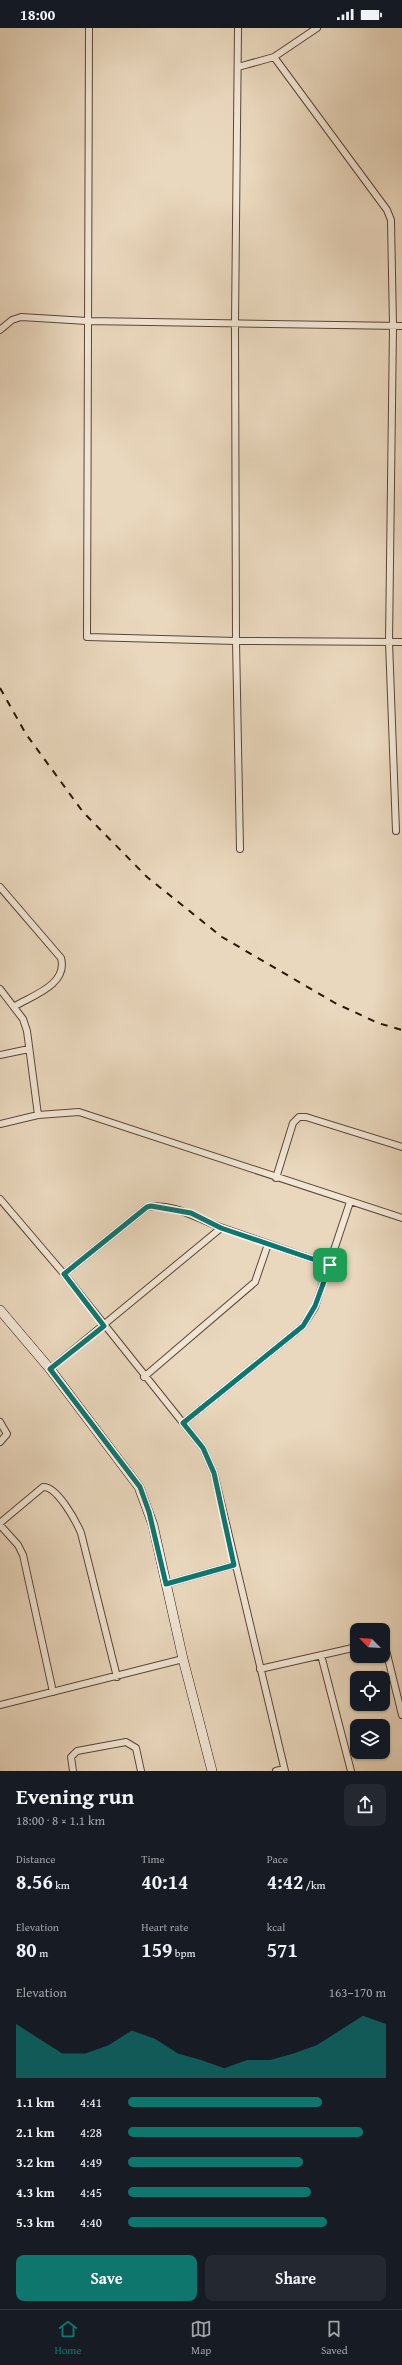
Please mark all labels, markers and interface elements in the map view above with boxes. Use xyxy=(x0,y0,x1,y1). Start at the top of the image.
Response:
text: 18:00 xyxy=(20,4,55,25)
pin xyxy=(313,1248,347,1282)
icon: arrive xyxy=(319,1254,341,1276)
north arrow xyxy=(350,1623,390,1663)
map controls xyxy=(350,1623,390,1759)
button: locate xyxy=(350,1671,390,1711)
button: layers xyxy=(350,1719,390,1759)
text: Evening run xyxy=(16,1780,134,1812)
button: share xyxy=(344,1784,386,1826)
text: 18:00 · 8 × 1.1 km xyxy=(16,1811,105,1830)
text: Distance xyxy=(16,1851,55,1867)
text: Time xyxy=(141,1851,165,1867)
text: Pace xyxy=(267,1851,288,1867)
text: 8.56 xyxy=(16,1867,53,1896)
text: 40:14 xyxy=(141,1867,188,1896)
text: 4:42 xyxy=(267,1867,303,1896)
text: km xyxy=(53,1877,70,1893)
text: /km xyxy=(303,1877,326,1893)
text: Elevation xyxy=(16,1919,59,1935)
text: Heart rate xyxy=(141,1919,189,1935)
text: kcal xyxy=(267,1919,285,1935)
text: 80 xyxy=(16,1935,37,1964)
text: 159 xyxy=(141,1935,172,1964)
text: 571 xyxy=(267,1935,298,1964)
text: m xyxy=(37,1945,48,1961)
text: bpm xyxy=(172,1945,195,1961)
text: Elevation xyxy=(16,1983,67,2002)
text: 163–170 m xyxy=(329,1983,386,2002)
text: 1.1 km xyxy=(16,2093,55,2112)
text: 4:41 xyxy=(80,2093,102,2112)
text: 2.1 km xyxy=(16,2123,55,2142)
text: 4:28 xyxy=(80,2123,102,2142)
text: 3.2 km xyxy=(16,2153,55,2172)
text: 4:49 xyxy=(80,2153,102,2172)
text: 4.3 km xyxy=(16,2183,55,2202)
text: 4:45 xyxy=(80,2183,102,2202)
text: 5.3 km xyxy=(16,2213,55,2232)
text: 4:40 xyxy=(80,2213,102,2232)
button: Save xyxy=(16,2255,197,2301)
button: Share xyxy=(205,2255,386,2301)
tab: Home xyxy=(54,2318,81,2358)
tab: Map xyxy=(190,2318,212,2358)
tab: Saved xyxy=(321,2318,348,2358)

